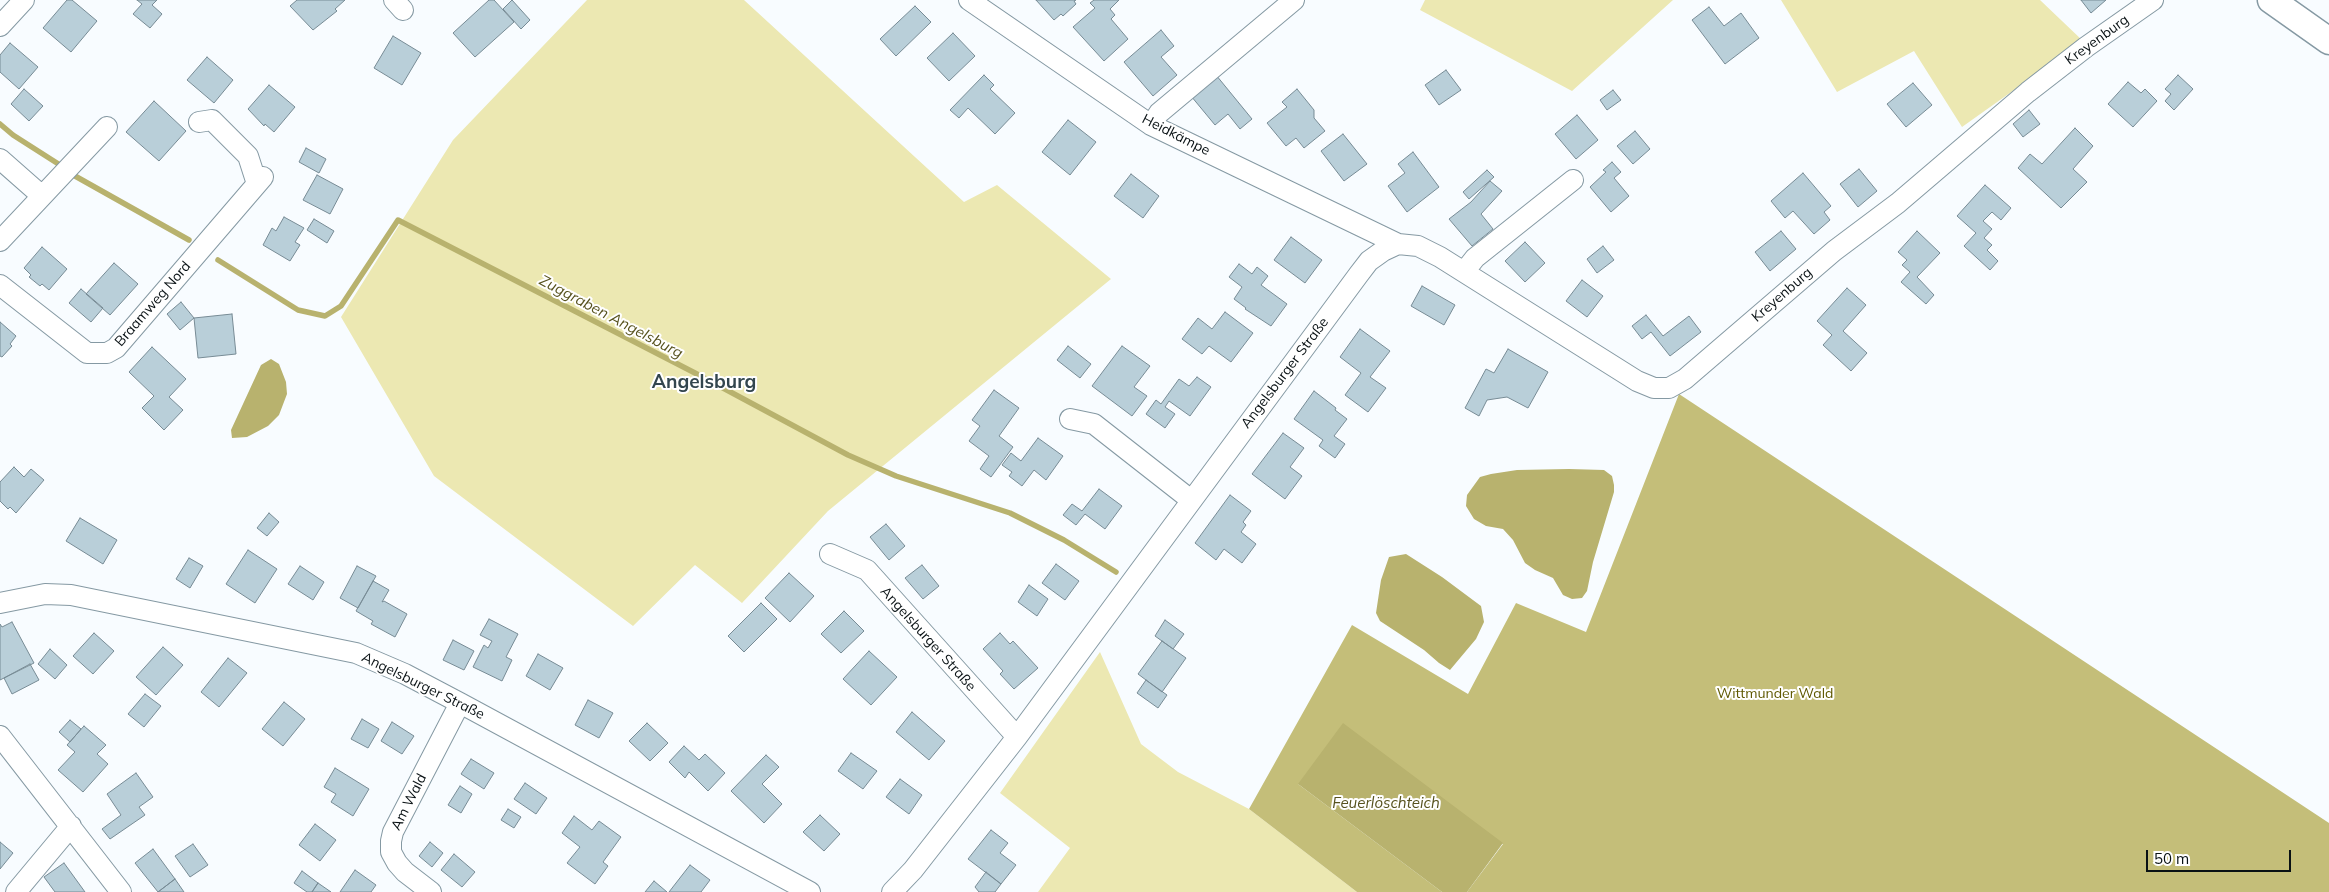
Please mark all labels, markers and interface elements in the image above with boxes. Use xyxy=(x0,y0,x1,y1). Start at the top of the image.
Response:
street label: Kreyenburg xyxy=(2062,11,2132,69)
street label: Heidkämpe xyxy=(1139,111,1213,159)
street label: Braamweg Nord xyxy=(112,258,194,350)
street label: Kreyenburg xyxy=(1748,264,1816,326)
water label: Zuggraben Angelsburg xyxy=(536,272,686,362)
street label: Angelsburger Straße xyxy=(1238,314,1332,432)
district label: Angelsburg xyxy=(652,371,756,393)
street label: Angelsburger Straße xyxy=(877,583,979,695)
street label: Angelsburger Straße xyxy=(359,649,487,723)
park label: Wittmunder Wald xyxy=(1717,686,1833,702)
street label: Am Wald xyxy=(388,771,430,833)
water label: Feuerlöschteich xyxy=(1332,794,1440,812)
scale bar xyxy=(2149,840,2294,872)
text: 50 m xyxy=(2154,849,2189,868)

